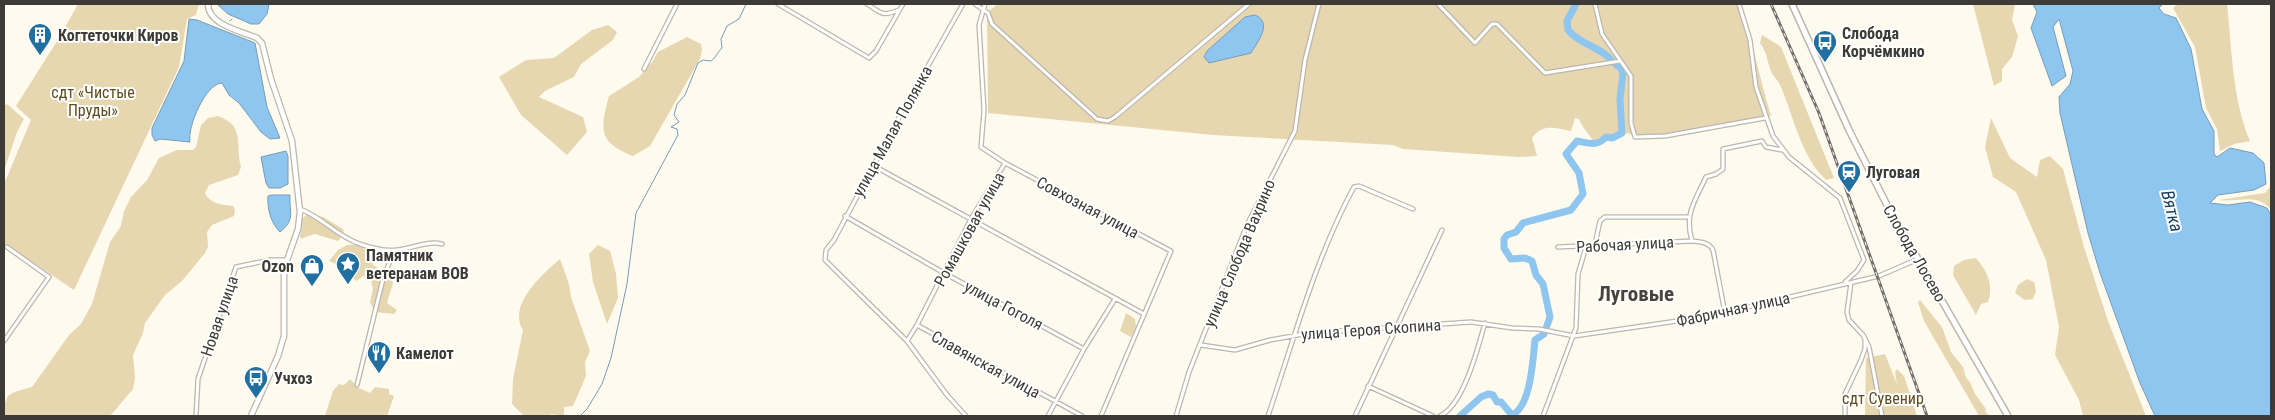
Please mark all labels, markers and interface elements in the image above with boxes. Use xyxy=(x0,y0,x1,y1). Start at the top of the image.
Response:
building icon: Когтеточки Киров xyxy=(27,22,53,56)
place label: Слобода Корчёмкино xyxy=(1842,24,1925,61)
place label: Когтеточки Киров xyxy=(58,26,179,45)
bus stop icon: Слобода Корчёмкино xyxy=(1812,29,1838,63)
street label: улица Малая Полянка xyxy=(849,63,936,200)
park label: сдт «Чистые Пруды» xyxy=(51,83,135,120)
station icon: Луговая xyxy=(1836,159,1862,193)
place label: Луговая xyxy=(1866,163,1920,182)
street label: Ромашковая улица xyxy=(930,169,1009,290)
street label: Совхозная улица xyxy=(1033,173,1142,242)
street label: улица Слобода Вахрино xyxy=(1200,177,1279,330)
water label: Вятка xyxy=(2157,188,2188,234)
street label: Слобода Лосево xyxy=(1879,201,1950,305)
street label: Рабочая улица xyxy=(1576,232,1674,257)
place label: Памятник ветеранам ВОВ xyxy=(366,246,469,283)
place icon: Памятник ветеранам ВОВ xyxy=(335,251,361,285)
shop icon: Ozon xyxy=(299,253,325,287)
place label: Ozon xyxy=(261,257,294,276)
street label: Новая улица xyxy=(197,273,242,359)
street label: улица Гоголя xyxy=(961,277,1046,334)
district label: Луговые xyxy=(1598,282,1674,306)
street label: Фабричная улица xyxy=(1675,288,1792,331)
street label: улица Героя Скопина xyxy=(1300,315,1442,344)
street label: Славянская улица xyxy=(928,327,1044,402)
restaurant icon: Камелот xyxy=(366,340,392,374)
place label: Камелот xyxy=(396,344,454,363)
bus stop icon: Учхоз xyxy=(243,365,269,399)
place label: Учхоз xyxy=(274,369,313,388)
park label: сдт Сувенир xyxy=(1842,389,1924,408)

